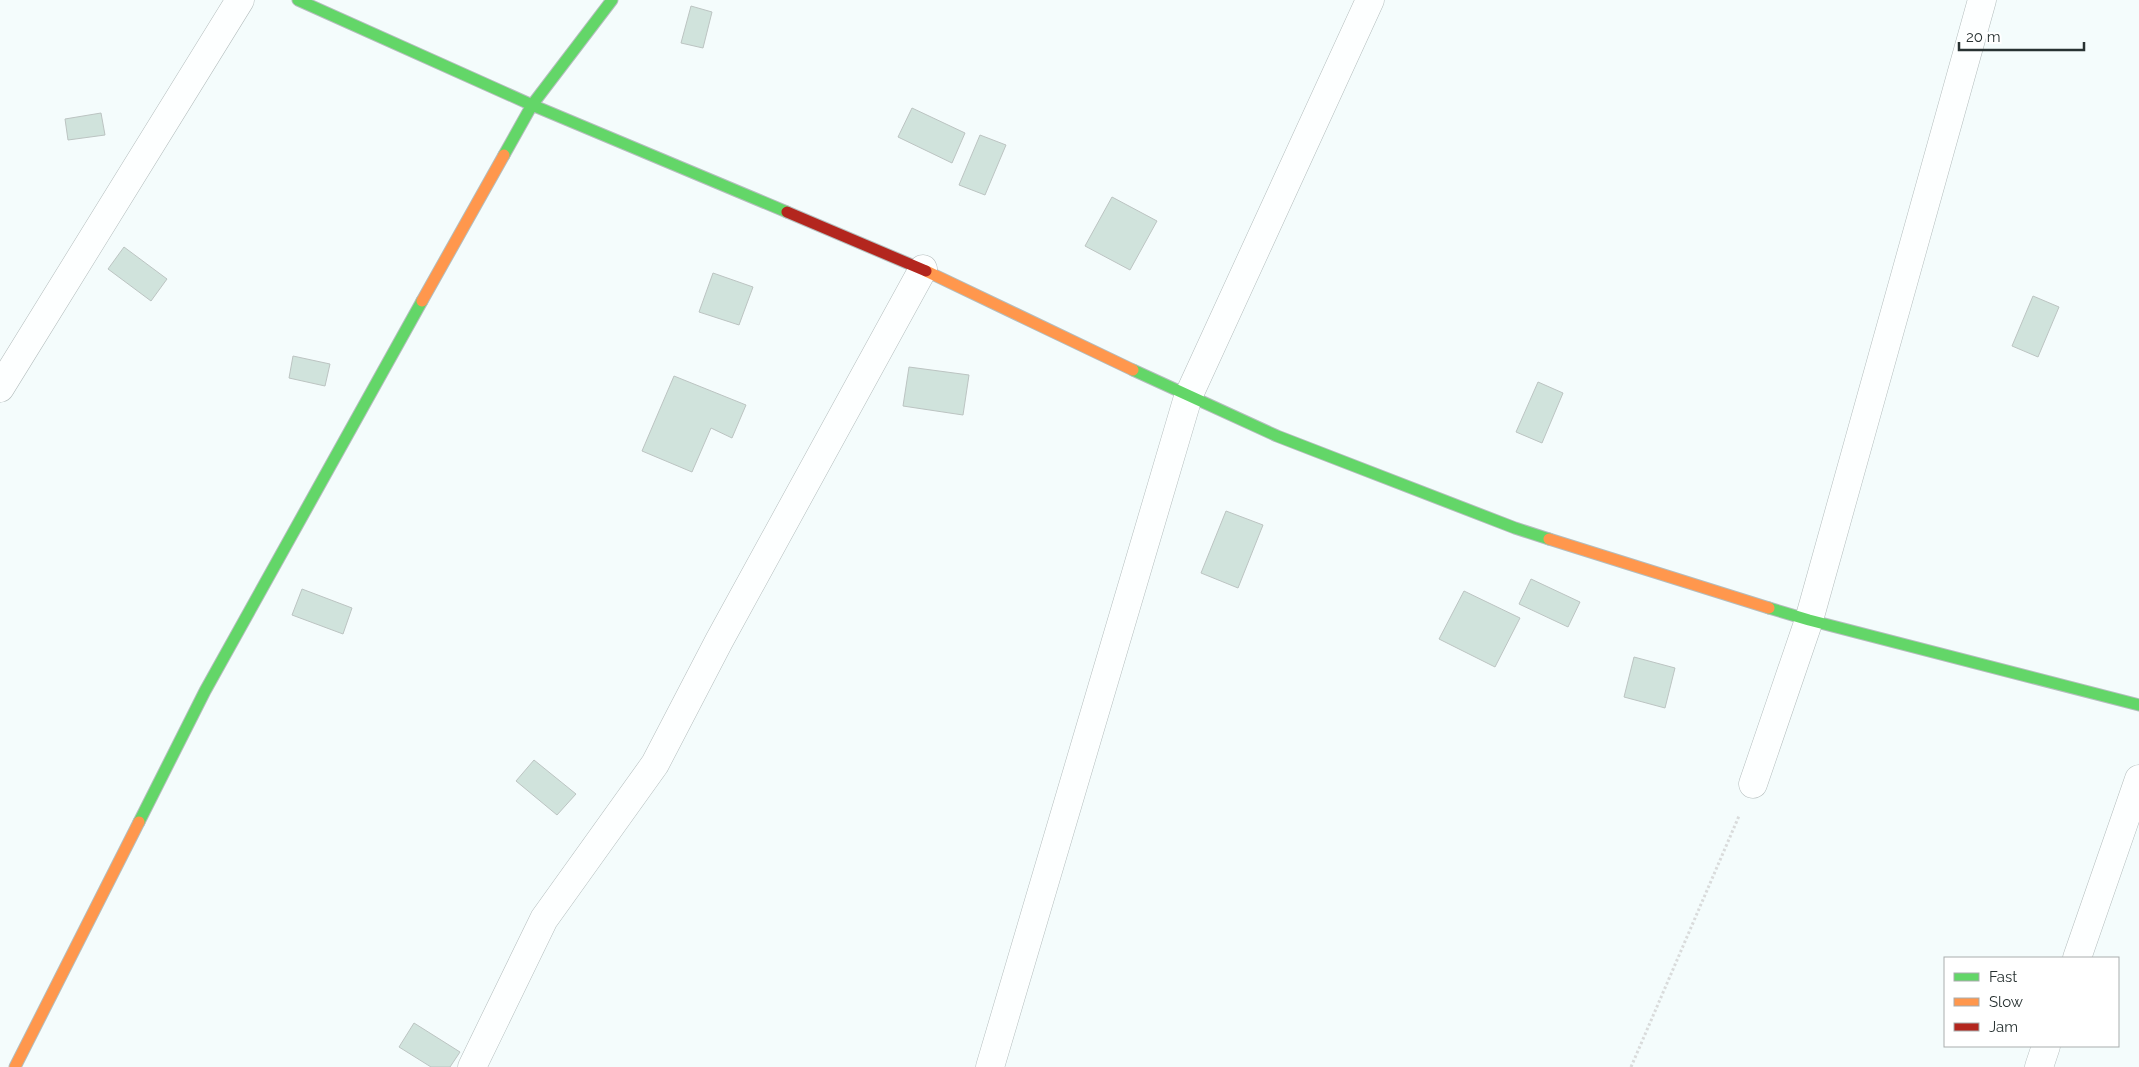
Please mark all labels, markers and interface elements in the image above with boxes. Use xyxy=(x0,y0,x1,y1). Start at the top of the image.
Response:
scale bar xyxy=(1959,20,2084,52)
text: 20 m xyxy=(1966,28,2001,46)
legend xyxy=(1944,957,2119,1047)
text: Fast xyxy=(1989,968,2017,986)
text: Slow xyxy=(1989,993,2023,1011)
text: Jam xyxy=(1989,1018,2018,1036)

